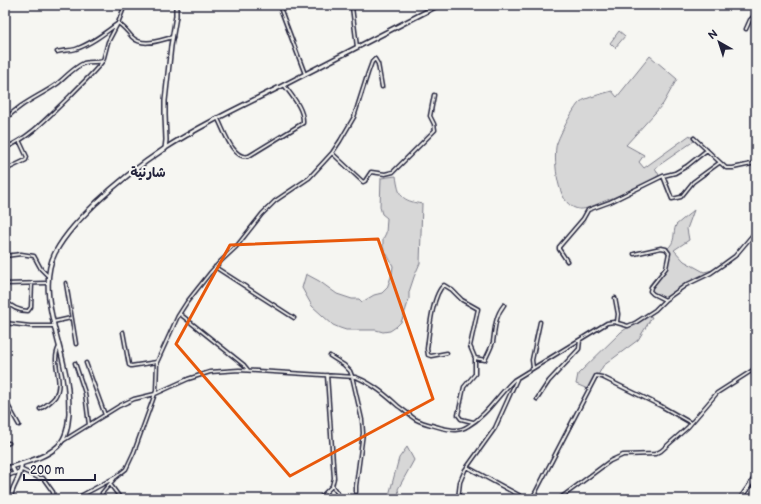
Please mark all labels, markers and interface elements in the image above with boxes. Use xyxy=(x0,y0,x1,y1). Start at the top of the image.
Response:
north arrow xyxy=(699,22,739,62)
text: N xyxy=(706,27,720,42)
district label: شارنية xyxy=(130,165,166,181)
scale bar xyxy=(24,456,95,482)
text: 200 m xyxy=(30,463,64,478)

